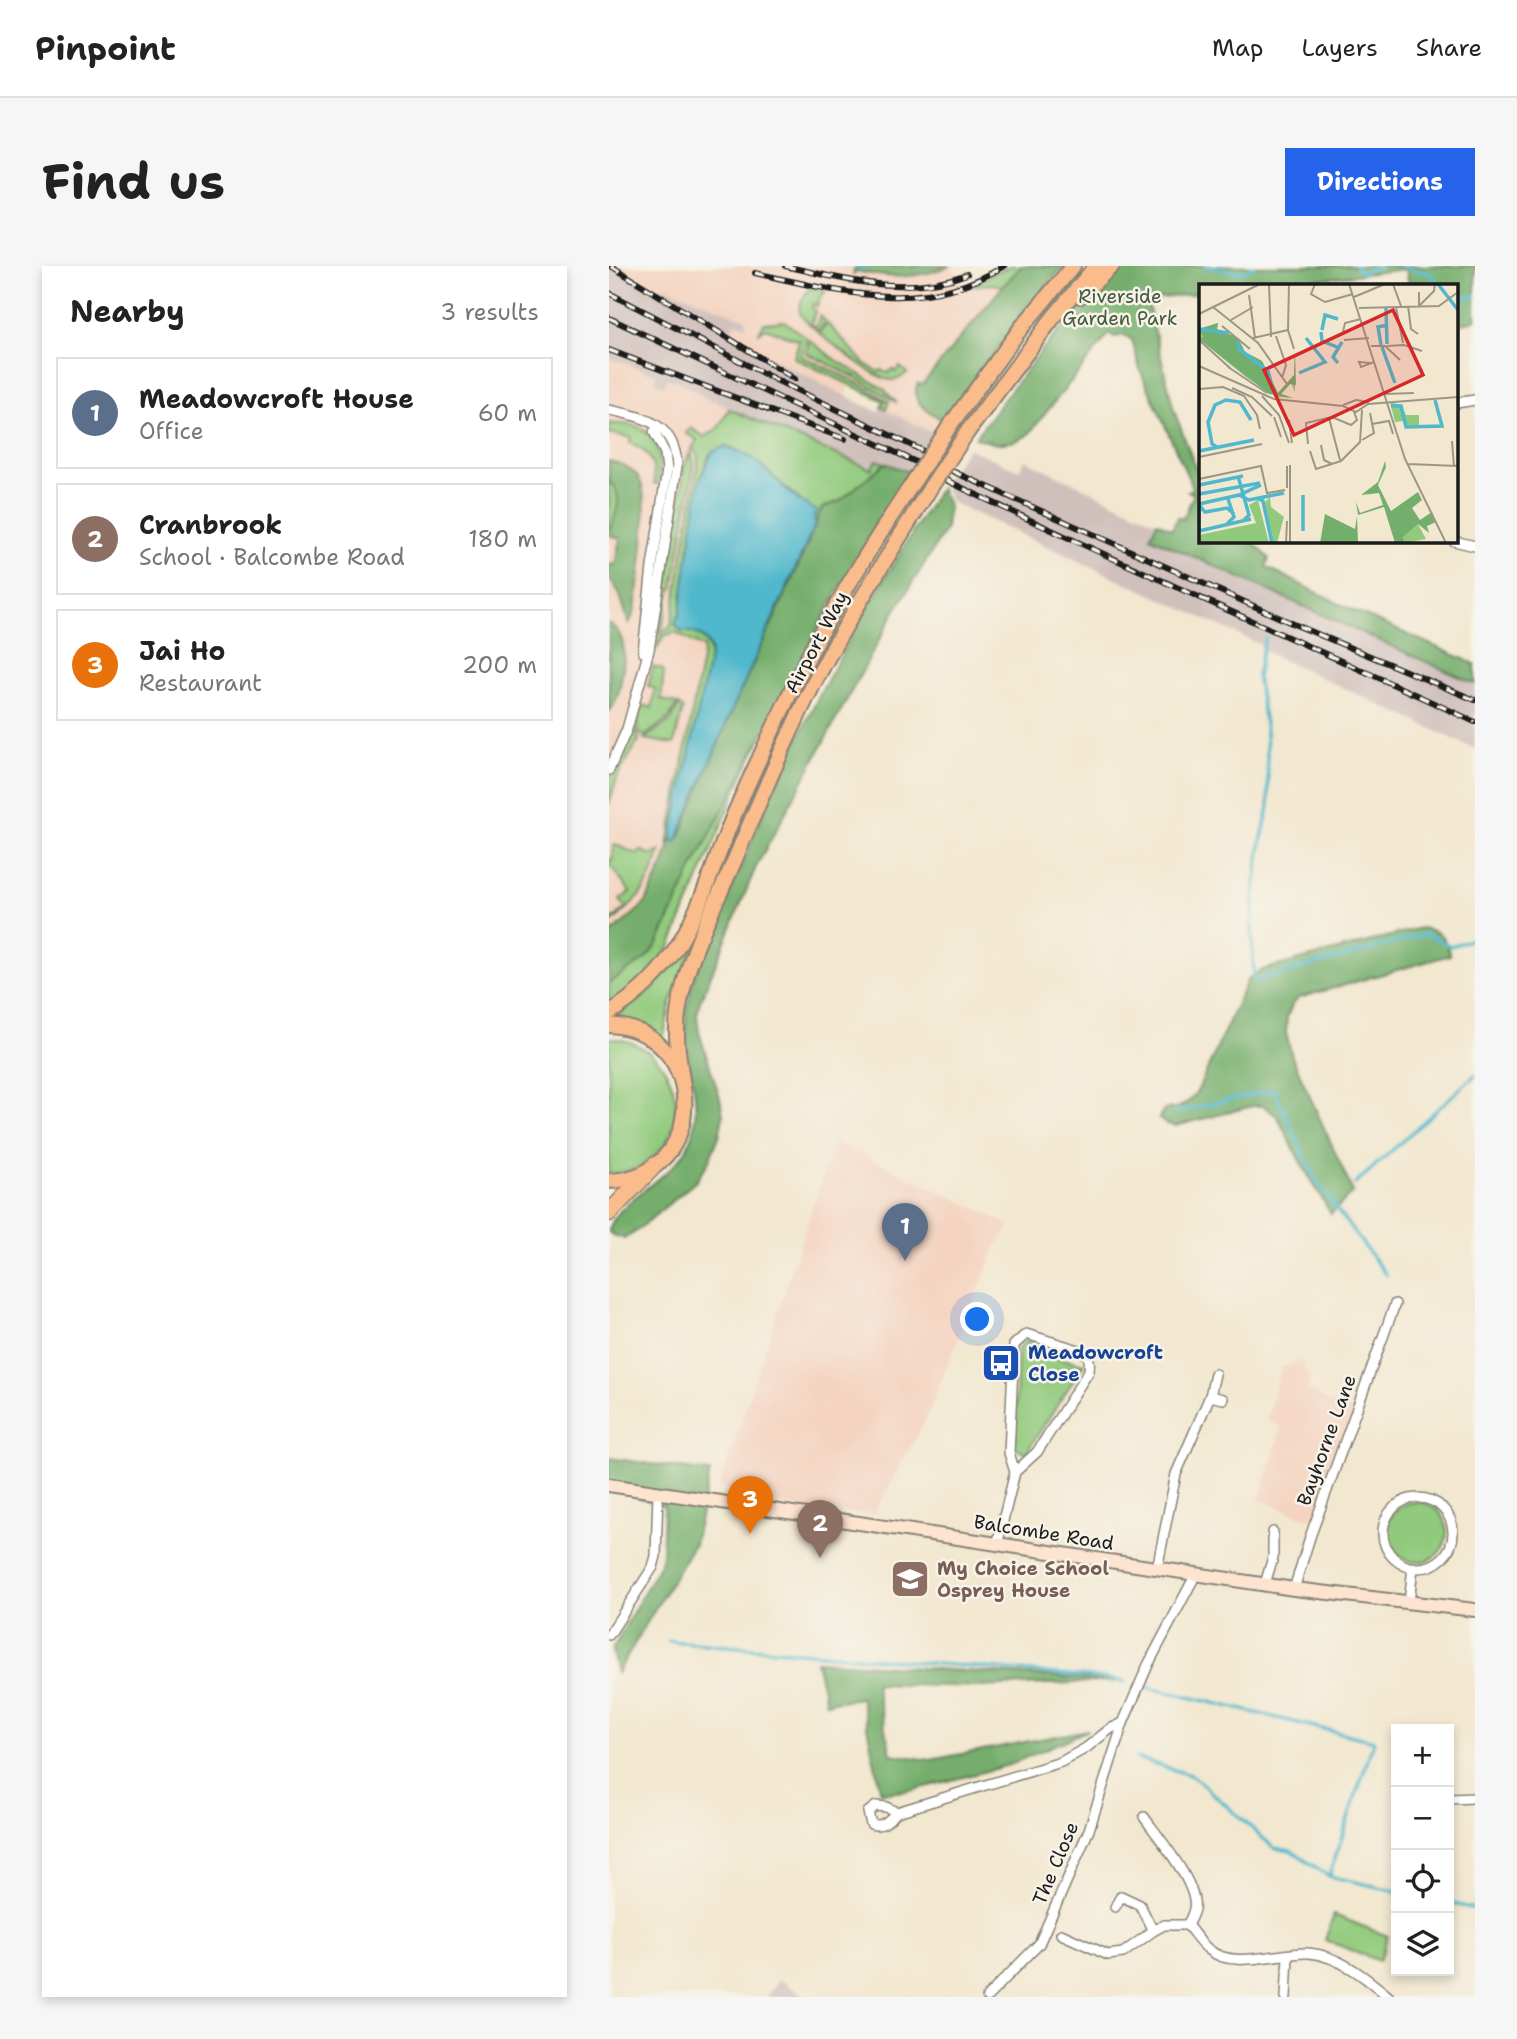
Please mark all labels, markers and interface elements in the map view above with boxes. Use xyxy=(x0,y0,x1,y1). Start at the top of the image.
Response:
text: Pinpoint xyxy=(35,26,176,71)
text: Map xyxy=(1212,32,1263,64)
text: Layers xyxy=(1301,32,1378,64)
text: Share xyxy=(1416,32,1482,64)
button: Directions xyxy=(1285,148,1475,216)
text: Find us xyxy=(42,149,225,215)
park label: Riverside Garden Park xyxy=(1062,284,1178,331)
inset map xyxy=(1199,284,1457,542)
text: Nearby xyxy=(70,291,185,332)
text: 3 results xyxy=(440,297,539,327)
text: Meadowcroft House xyxy=(139,381,414,416)
text: 1 xyxy=(90,398,100,428)
text: 60 m xyxy=(478,398,537,428)
text: Office xyxy=(139,416,204,446)
text: Cranbrook xyxy=(139,507,282,542)
text: 2 xyxy=(87,524,103,554)
text: 180 m xyxy=(468,524,537,554)
text: School · Balcombe Road xyxy=(139,542,405,572)
street label: Airport Way xyxy=(779,587,854,698)
text: Jai Ho xyxy=(139,633,226,668)
text: 3 xyxy=(87,650,103,680)
text: 200 m xyxy=(462,650,537,680)
text: Restaurant xyxy=(139,668,262,698)
pin: 1 xyxy=(882,1203,928,1261)
your location xyxy=(960,1302,994,1336)
place label: Meadowcroft Close xyxy=(1028,1340,1163,1387)
bus stop icon: Meadowcroft Close xyxy=(980,1342,1022,1384)
street label: Bayhorne Lane xyxy=(1291,1371,1362,1509)
pin: 3 xyxy=(727,1476,773,1534)
pin: 2 xyxy=(797,1500,843,1558)
street label: Balcombe Road xyxy=(972,1509,1116,1556)
place label: My Choice School Osprey House xyxy=(937,1556,1109,1603)
school or university icon: My Choice School Osprey House xyxy=(889,1558,931,1600)
map controls xyxy=(1391,1724,1454,1976)
button: + xyxy=(1391,1724,1454,1787)
button: − xyxy=(1391,1787,1454,1850)
street label: The Close xyxy=(1027,1818,1084,1909)
button: locate xyxy=(1391,1850,1454,1913)
button: layers xyxy=(1391,1913,1454,1976)

